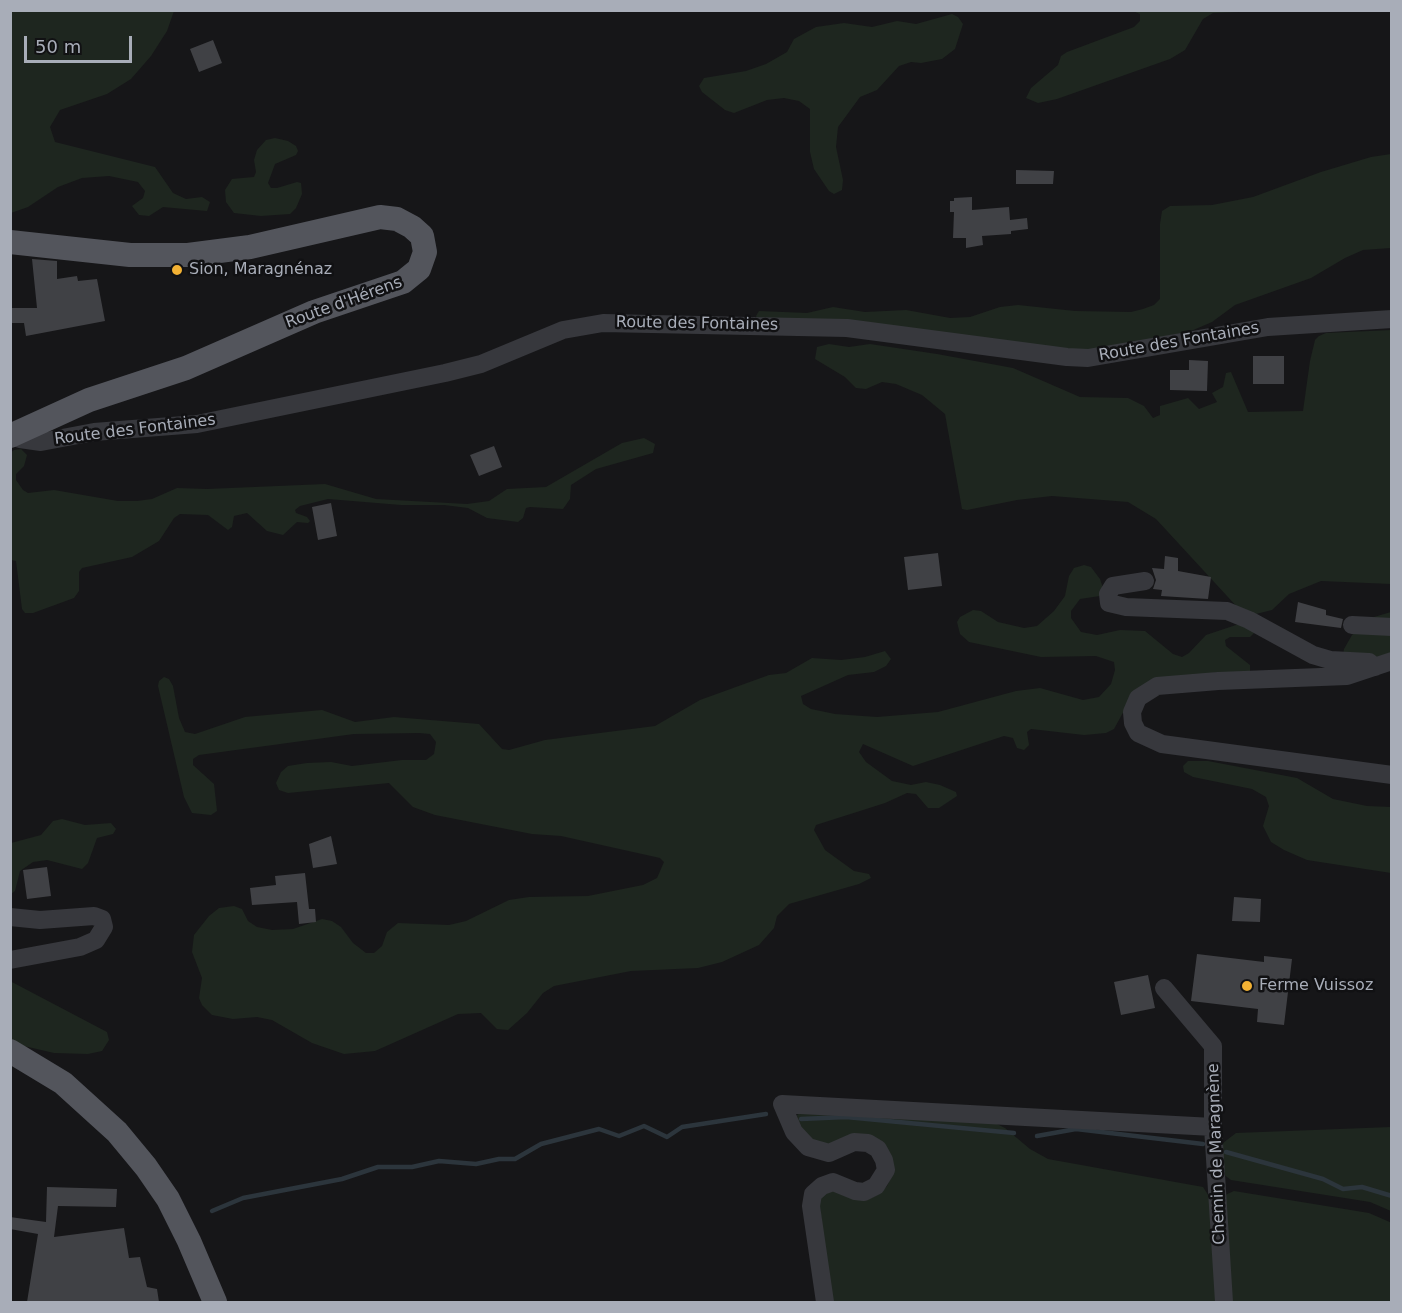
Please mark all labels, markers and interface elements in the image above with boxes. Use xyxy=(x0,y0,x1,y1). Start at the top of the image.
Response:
scale bar xyxy=(27,24,135,62)
text: 50 m xyxy=(35,36,81,57)
place label: Sion, Maragnénaz xyxy=(189,260,332,280)
marker: Sion, Maragnénaz xyxy=(170,263,184,277)
street label: Route d'Hérens xyxy=(283,273,405,333)
street label: Route des Fontaines xyxy=(616,313,778,335)
street label: Route des Fontaines xyxy=(1097,318,1261,366)
street label: Route des Fontaines xyxy=(53,411,217,449)
place label: Ferme Vuissoz xyxy=(1259,976,1373,996)
marker: Ferme Vuissoz xyxy=(1240,979,1254,993)
street label: Chemin de Maragnène xyxy=(1204,1063,1230,1245)

